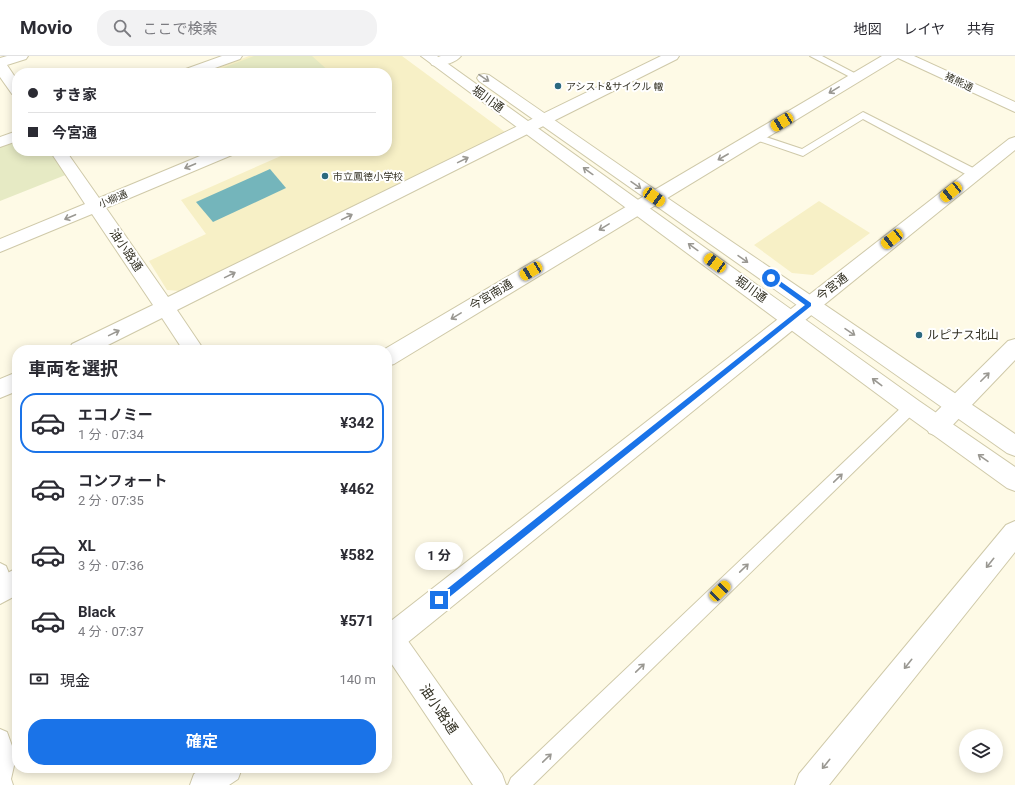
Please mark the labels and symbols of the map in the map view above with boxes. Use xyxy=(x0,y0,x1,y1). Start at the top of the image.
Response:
street label: 猪熊通 xyxy=(943,71,975,93)
one-way arrow xyxy=(478,74,489,82)
marker: アシスト&サイクル 轍 xyxy=(553,81,563,91)
place label: アシスト&サイクル 轍 xyxy=(566,81,664,92)
street label: 堀川通 xyxy=(469,83,507,115)
one-way arrow xyxy=(828,87,840,95)
car xyxy=(769,111,795,133)
one-way arrow xyxy=(718,153,729,161)
one-way arrow xyxy=(457,155,469,163)
one-way arrow xyxy=(185,163,197,170)
one-way arrow xyxy=(583,167,594,175)
marker: 市立鳳徳小学校 xyxy=(320,171,330,181)
place label: 市立鳳徳小学校 xyxy=(333,171,403,182)
car xyxy=(938,180,964,204)
one-way arrow xyxy=(631,181,642,189)
car xyxy=(641,185,667,209)
street label: 小柳通 xyxy=(97,188,129,210)
one-way arrow xyxy=(65,213,77,221)
one-way arrow xyxy=(341,213,353,220)
one-way arrow xyxy=(599,223,610,231)
street label: 油小路通 xyxy=(107,226,145,274)
car xyxy=(879,227,905,251)
one-way arrow xyxy=(688,243,699,252)
car xyxy=(702,251,728,275)
one-way arrow xyxy=(737,255,748,263)
car xyxy=(518,260,544,282)
route start xyxy=(762,269,780,287)
street label: 今宮通 xyxy=(814,270,850,304)
one-way arrow xyxy=(224,271,236,278)
street label: 堀川通 xyxy=(732,273,770,305)
street label: 今宮南通 xyxy=(467,277,515,313)
one-way arrow xyxy=(450,312,462,320)
one-way arrow xyxy=(845,328,856,336)
place label: ルピナス北山 xyxy=(927,328,999,342)
one-way arrow xyxy=(108,329,120,336)
marker: ルピナス北山 xyxy=(914,330,924,340)
one-way arrow xyxy=(980,372,990,382)
one-way arrow xyxy=(872,378,883,386)
one-way arrow xyxy=(978,454,989,462)
one-way arrow xyxy=(833,473,843,483)
callout: 1 分 xyxy=(415,542,463,570)
one-way arrow xyxy=(986,557,995,568)
one-way arrow xyxy=(739,563,749,573)
car xyxy=(707,578,733,604)
route end xyxy=(430,591,448,609)
one-way arrow xyxy=(904,658,913,669)
one-way arrow xyxy=(635,663,645,673)
street label: 油小路通 xyxy=(417,681,461,737)
one-way arrow xyxy=(542,753,552,763)
one-way arrow xyxy=(822,759,831,770)

